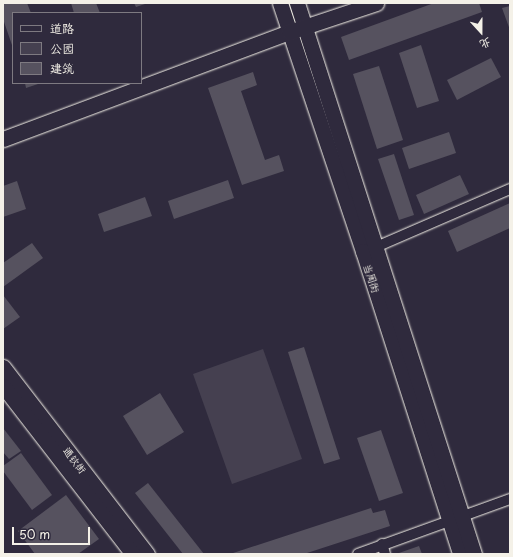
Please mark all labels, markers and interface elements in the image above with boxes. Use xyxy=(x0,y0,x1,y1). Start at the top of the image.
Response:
legend xyxy=(12,12,142,84)
north arrow xyxy=(461,12,501,52)
text: 道路 xyxy=(50,19,74,37)
text: 北 xyxy=(477,34,494,54)
text: 公园 xyxy=(50,39,74,57)
text: 建筑 xyxy=(50,59,74,77)
street label: 当周街 xyxy=(362,262,382,294)
street label: 通钦街 xyxy=(61,444,89,476)
scale bar xyxy=(14,519,92,545)
text: 50 m xyxy=(19,525,50,543)

